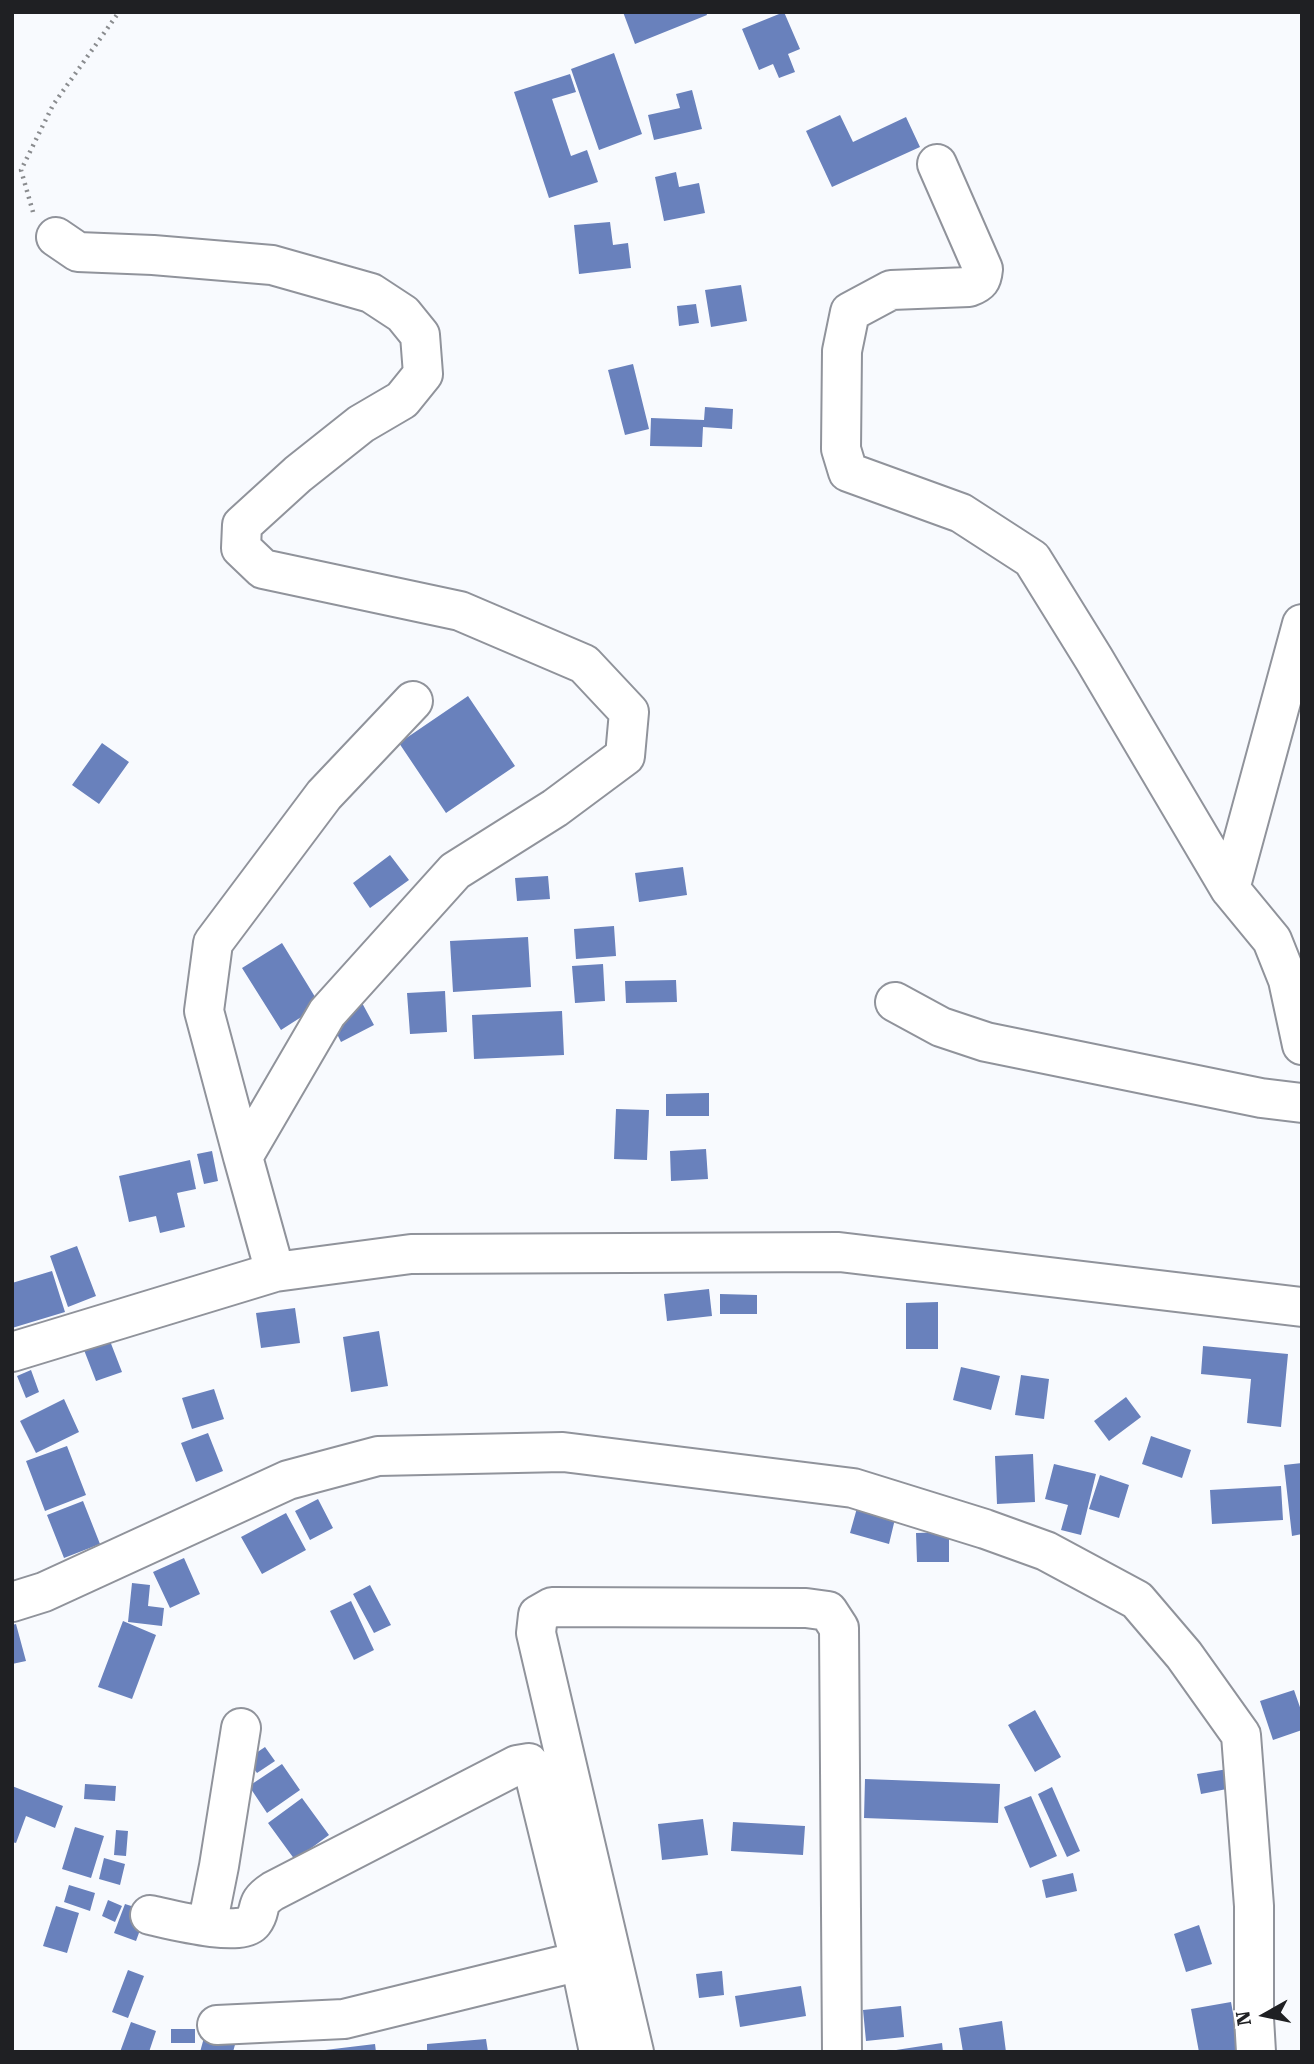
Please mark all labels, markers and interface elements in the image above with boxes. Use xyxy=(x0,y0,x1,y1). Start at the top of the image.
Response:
north arrow xyxy=(1230,1980,1300,2050)
text: N xyxy=(1231,2009,1256,2027)

